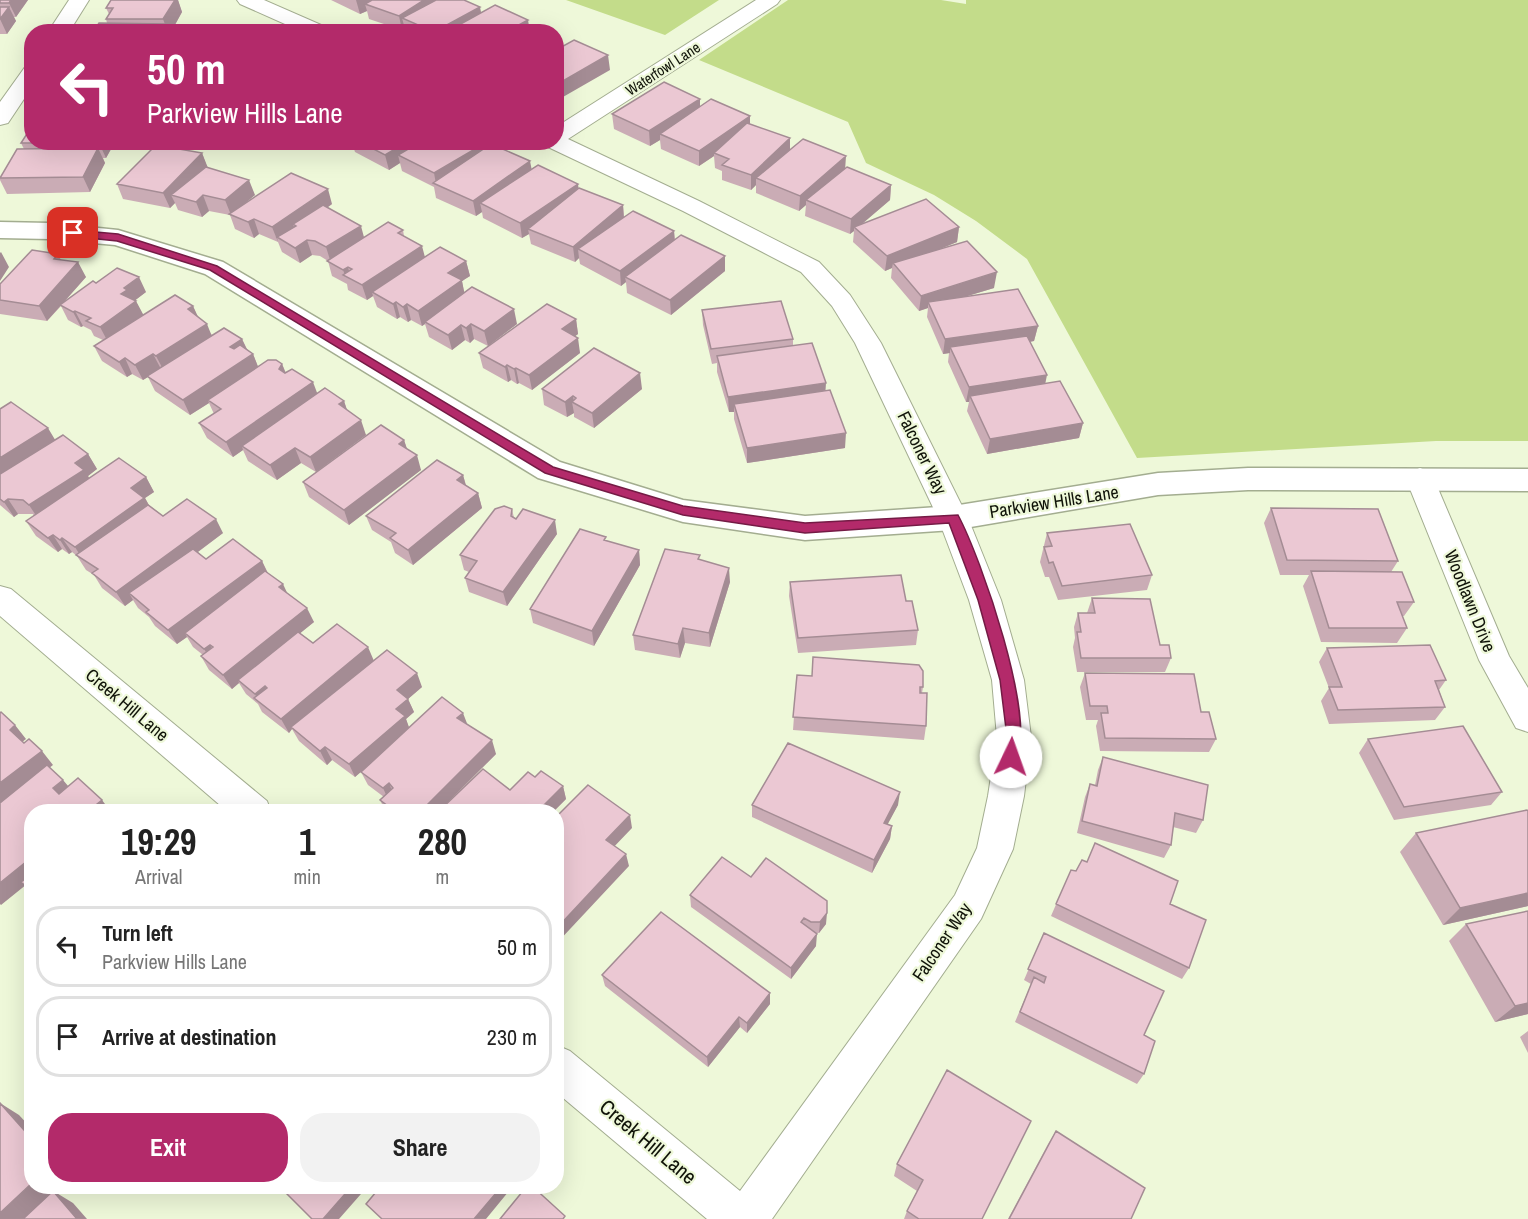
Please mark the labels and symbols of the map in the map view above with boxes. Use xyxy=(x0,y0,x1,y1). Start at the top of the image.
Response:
street label: Waterfowl Lane xyxy=(621,37,704,101)
pin xyxy=(47,207,98,258)
street label: Falconer Way xyxy=(892,407,954,499)
street label: Parkview Hills Lane xyxy=(988,479,1120,524)
street label: Woodlawn Drive xyxy=(1439,546,1502,656)
street label: Creek Hill Lane xyxy=(80,662,174,747)
position arrow xyxy=(979,725,1043,789)
street label: Falconer Way xyxy=(906,897,977,986)
street label: Creek Hill Lane xyxy=(594,1092,703,1191)

